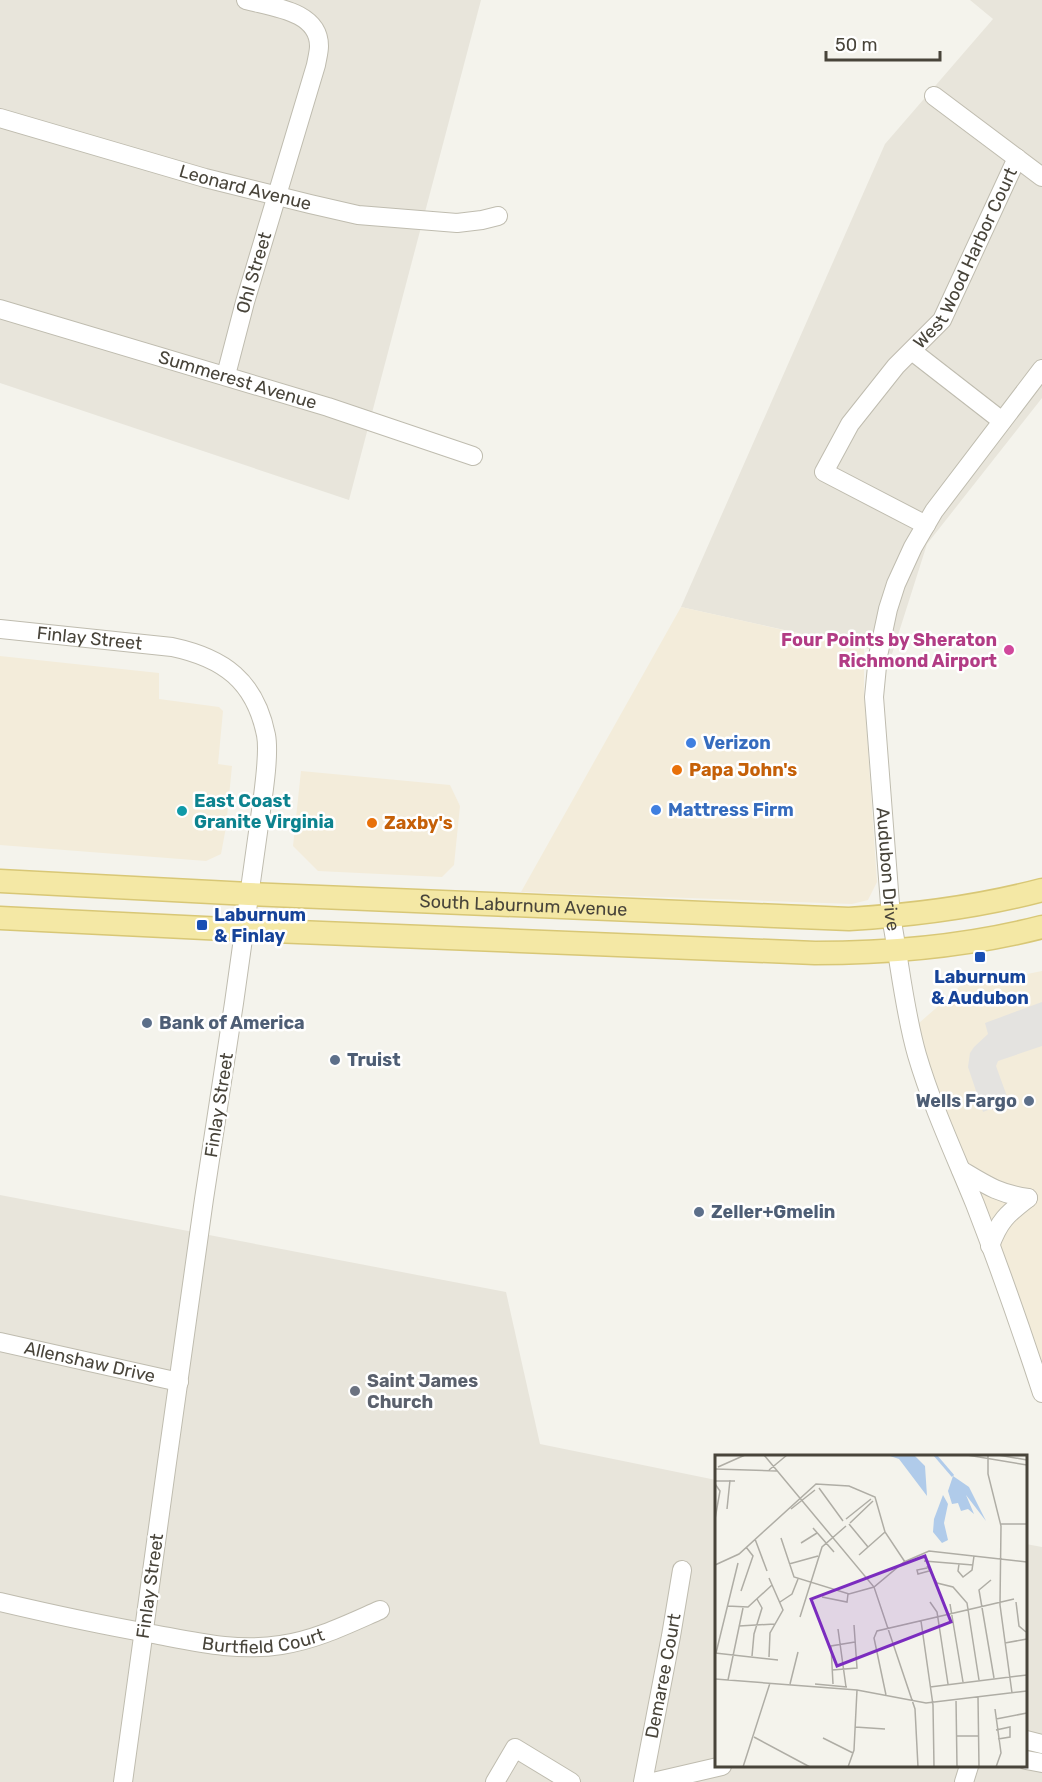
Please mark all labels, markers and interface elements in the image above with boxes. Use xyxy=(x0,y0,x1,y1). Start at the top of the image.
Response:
scale bar xyxy=(826,24,940,62)
text: 50 m xyxy=(835,34,878,56)
street label: Leonard Avenue xyxy=(177,160,314,215)
street label: West Wood Harbor Court xyxy=(909,164,1022,353)
street label: Ohl Street xyxy=(231,229,276,316)
street label: Summerest Avenue xyxy=(156,346,319,414)
street label: Finlay Street xyxy=(36,622,143,655)
place label: Four Points by Sheraton Richmond Airport xyxy=(781,629,997,672)
marker: Four Points by Sheraton Richmond Airport xyxy=(1002,643,1016,657)
place label: Verizon xyxy=(703,732,771,754)
marker: Verizon xyxy=(684,736,698,750)
place label: Papa John's xyxy=(689,759,797,781)
marker: Papa John's xyxy=(670,763,684,777)
place label: East Coast Granite Virginia xyxy=(194,790,334,833)
place label: Mattress Firm xyxy=(668,799,794,821)
marker: Mattress Firm xyxy=(649,803,663,817)
marker: East Coast Granite Virginia xyxy=(175,804,189,818)
street label: Audubon Drive xyxy=(872,806,904,933)
place label: Zaxby's xyxy=(384,812,453,834)
marker: Zaxby's xyxy=(365,816,379,830)
street label: South Laburnum Avenue xyxy=(419,890,628,921)
place label: Laburnum & Finlay xyxy=(214,904,306,947)
marker: Laburnum & Finlay xyxy=(195,918,209,932)
marker: Laburnum & Audubon xyxy=(973,950,987,964)
place label: Laburnum & Audubon xyxy=(931,966,1029,1009)
place label: Bank of America xyxy=(159,1012,305,1034)
marker: Bank of America xyxy=(140,1016,154,1030)
place label: Truist xyxy=(347,1049,401,1071)
street label: Finlay Street xyxy=(200,1051,238,1159)
marker: Truist xyxy=(328,1053,342,1067)
place label: Wells Fargo xyxy=(916,1090,1017,1112)
marker: Wells Fargo xyxy=(1022,1094,1036,1108)
place label: Zeller+Gmelin xyxy=(711,1201,835,1223)
marker: Zeller+Gmelin xyxy=(692,1205,706,1219)
street label: Allenshaw Drive xyxy=(22,1337,157,1387)
place label: Saint James Church xyxy=(367,1370,478,1413)
marker: Saint James Church xyxy=(348,1384,362,1398)
inset map xyxy=(715,1455,1027,1767)
street label: Finlay Street xyxy=(132,1532,168,1640)
street label: Demaree Court xyxy=(641,1612,686,1740)
street label: Burtfield Court xyxy=(201,1624,327,1658)

